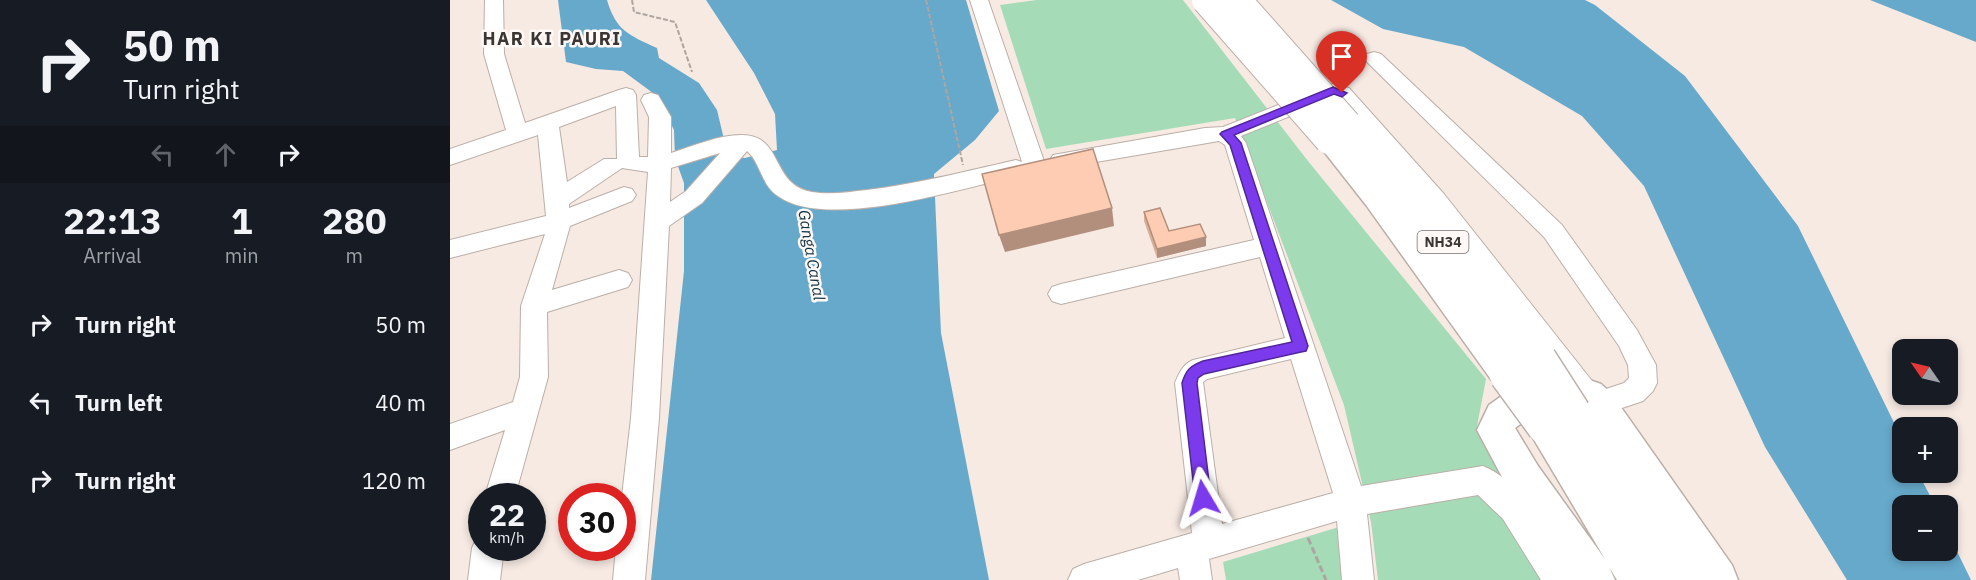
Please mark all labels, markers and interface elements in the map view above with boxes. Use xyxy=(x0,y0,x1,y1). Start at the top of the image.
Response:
text: 50 m xyxy=(123,18,221,73)
icon: right xyxy=(24,24,102,102)
district label: HAR KI PAURI xyxy=(482,27,622,50)
pin xyxy=(1316,31,1367,93)
icon: arrive xyxy=(1325,40,1358,73)
text: Turn right xyxy=(123,71,240,106)
icon: left xyxy=(146,138,179,171)
icon: ahead xyxy=(209,138,242,171)
icon: right xyxy=(272,138,305,171)
text: 22:13 xyxy=(63,197,162,244)
text: 1 xyxy=(231,197,253,244)
text: 280 xyxy=(322,197,387,244)
water label: Ganga Canal xyxy=(794,208,830,303)
road number: NH34 xyxy=(1418,231,1468,253)
text: Arrival xyxy=(83,242,142,269)
text: min xyxy=(225,242,259,269)
text: m xyxy=(346,242,363,269)
icon: right xyxy=(24,308,57,341)
text: Turn right xyxy=(75,310,176,339)
text: 50 m xyxy=(375,310,426,339)
north arrow xyxy=(1892,339,1958,405)
map controls xyxy=(1892,339,1958,561)
icon: left xyxy=(24,386,57,419)
text: Turn left xyxy=(75,388,163,417)
text: 40 m xyxy=(375,388,426,417)
button: + xyxy=(1892,417,1958,483)
icon: right xyxy=(24,464,57,497)
text: Turn right xyxy=(75,466,176,495)
text: 120 m xyxy=(362,466,426,495)
position arrow xyxy=(1171,466,1235,530)
speed limit sign: 30 xyxy=(558,483,636,561)
text: 22 xyxy=(489,495,525,534)
button: − xyxy=(1892,495,1958,561)
text: km/h xyxy=(489,528,525,547)

